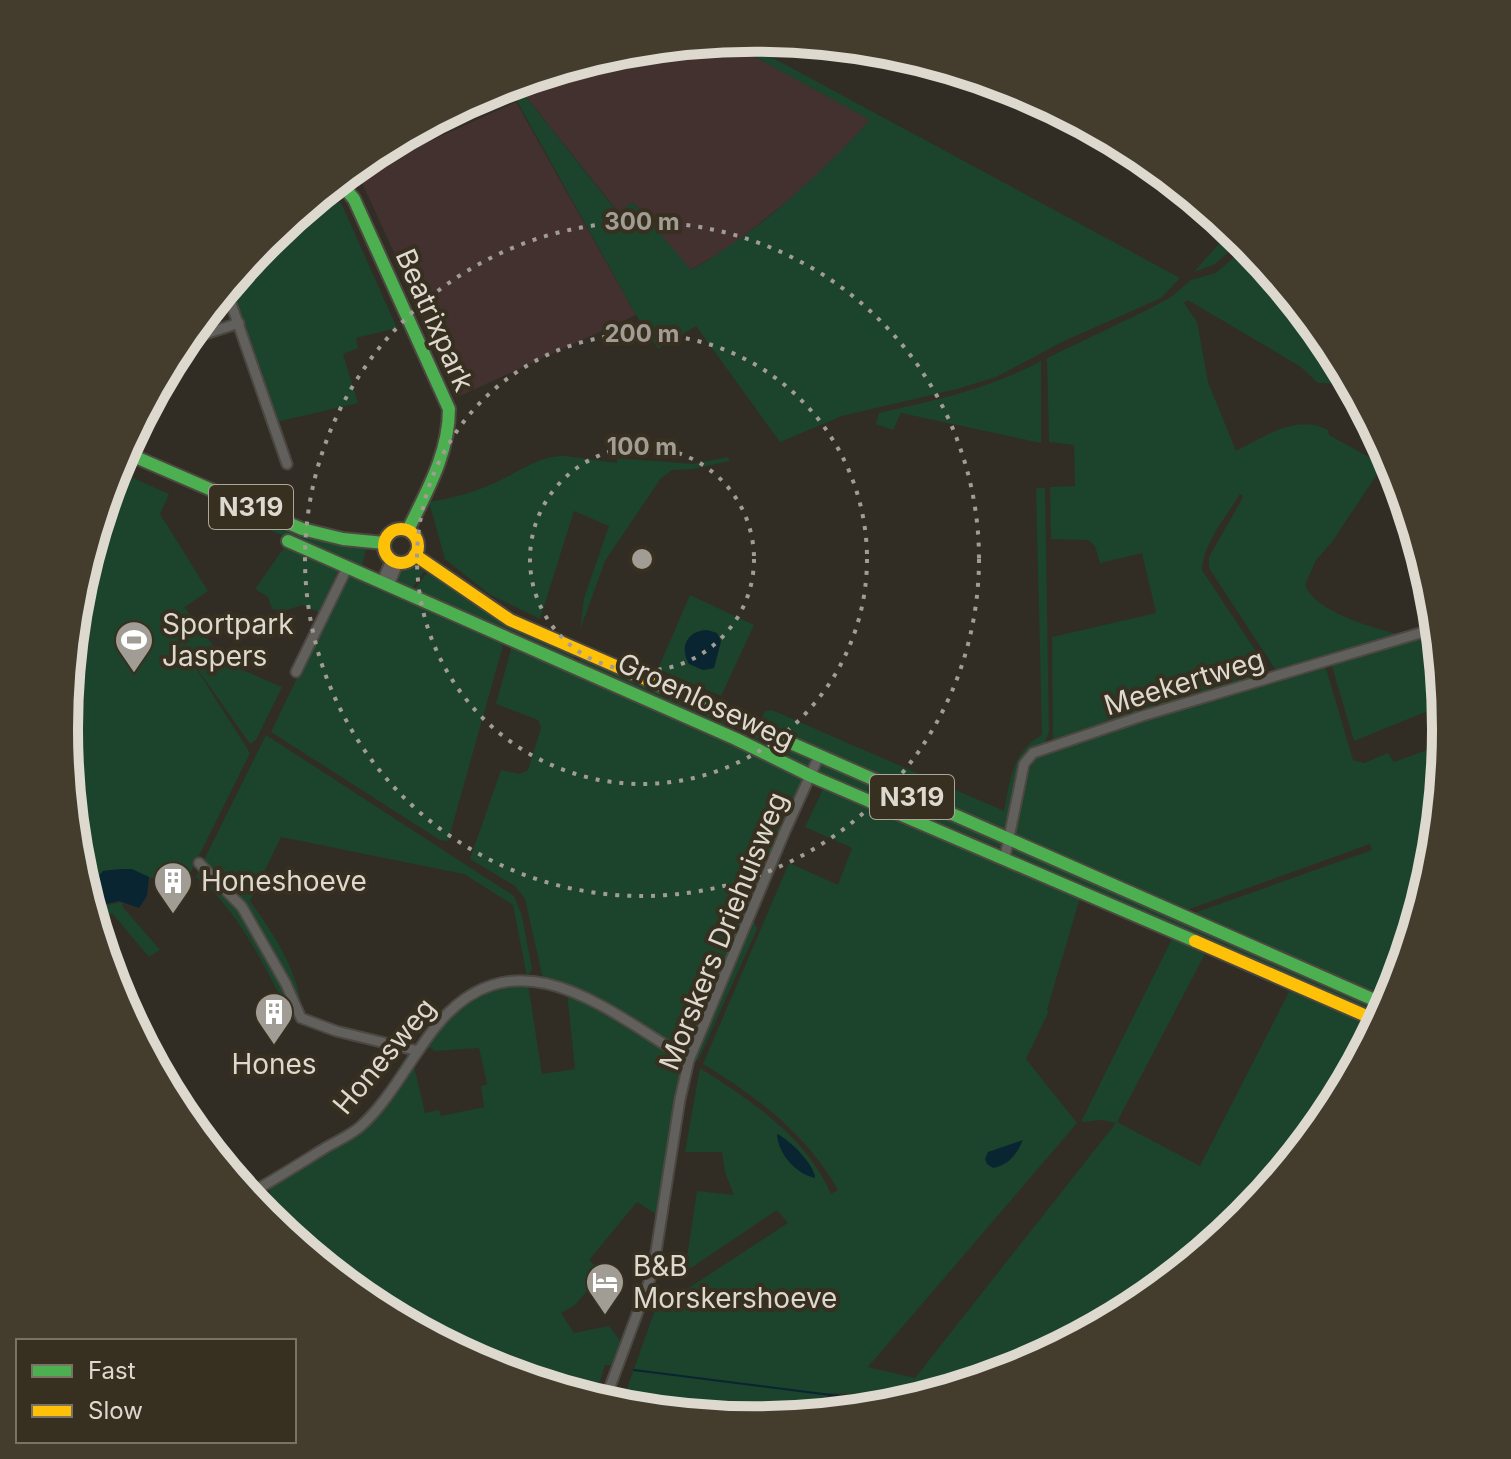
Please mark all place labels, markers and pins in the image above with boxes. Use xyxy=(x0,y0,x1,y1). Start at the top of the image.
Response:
centre of rings xyxy=(628,545,656,573)
place label: Sportpark Jaspers xyxy=(162,607,294,673)
sports icon: Sportpark Jaspers xyxy=(113,619,155,674)
building icon: Honeshoeve xyxy=(152,860,194,915)
place label: Honeshoeve xyxy=(201,864,367,898)
building icon: Hones xyxy=(253,991,295,1046)
place label: Hones xyxy=(231,1047,317,1081)
place label: B&B Morskershoeve xyxy=(633,1249,837,1315)
hotel icon: B&B Morskershoeve xyxy=(584,1261,626,1316)

